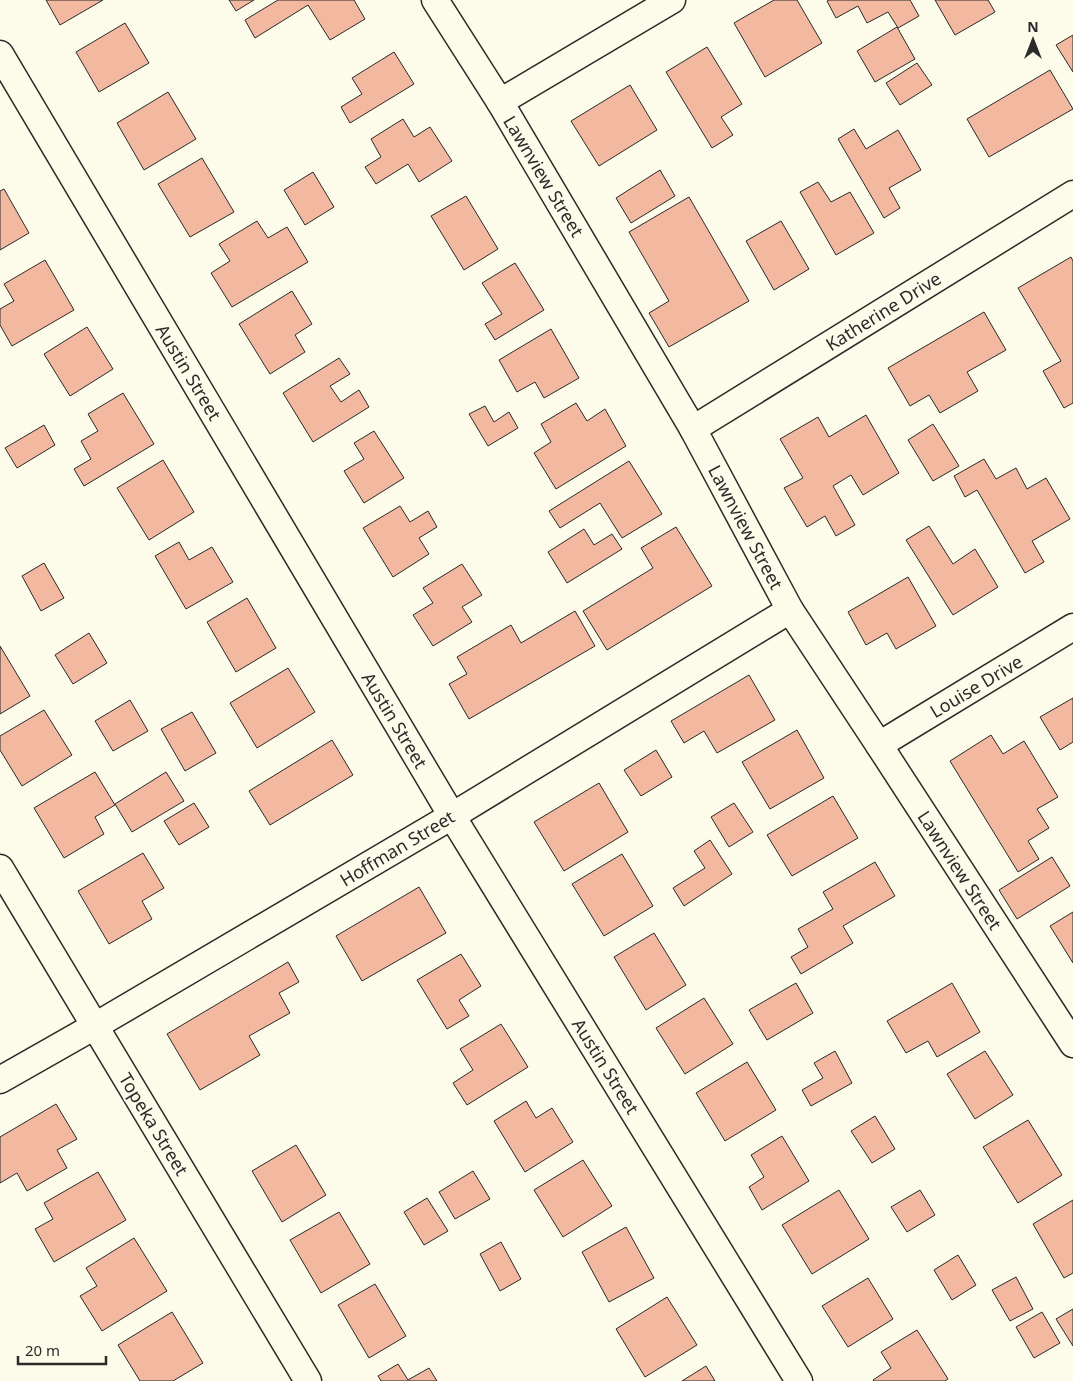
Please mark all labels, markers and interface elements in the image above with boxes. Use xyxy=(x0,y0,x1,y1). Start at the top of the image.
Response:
north arrow xyxy=(1008,15,1058,65)
text: N xyxy=(1027,17,1039,36)
street label: Lawnview Street xyxy=(498,111,590,242)
street label: Katherine Drive xyxy=(821,266,945,356)
street label: Austin Street xyxy=(151,319,227,425)
street label: Lawnview Street xyxy=(703,461,789,594)
street label: Louise Drive xyxy=(925,649,1027,723)
street label: Austin Street xyxy=(357,667,433,773)
street label: Hoffman Street xyxy=(335,804,459,892)
street label: Lawnview Street xyxy=(913,806,1008,935)
street label: Austin Street xyxy=(567,1014,645,1119)
street label: Topeka Street xyxy=(114,1068,194,1180)
scale bar xyxy=(18,1334,105,1366)
text: 20 m xyxy=(25,1340,60,1360)

